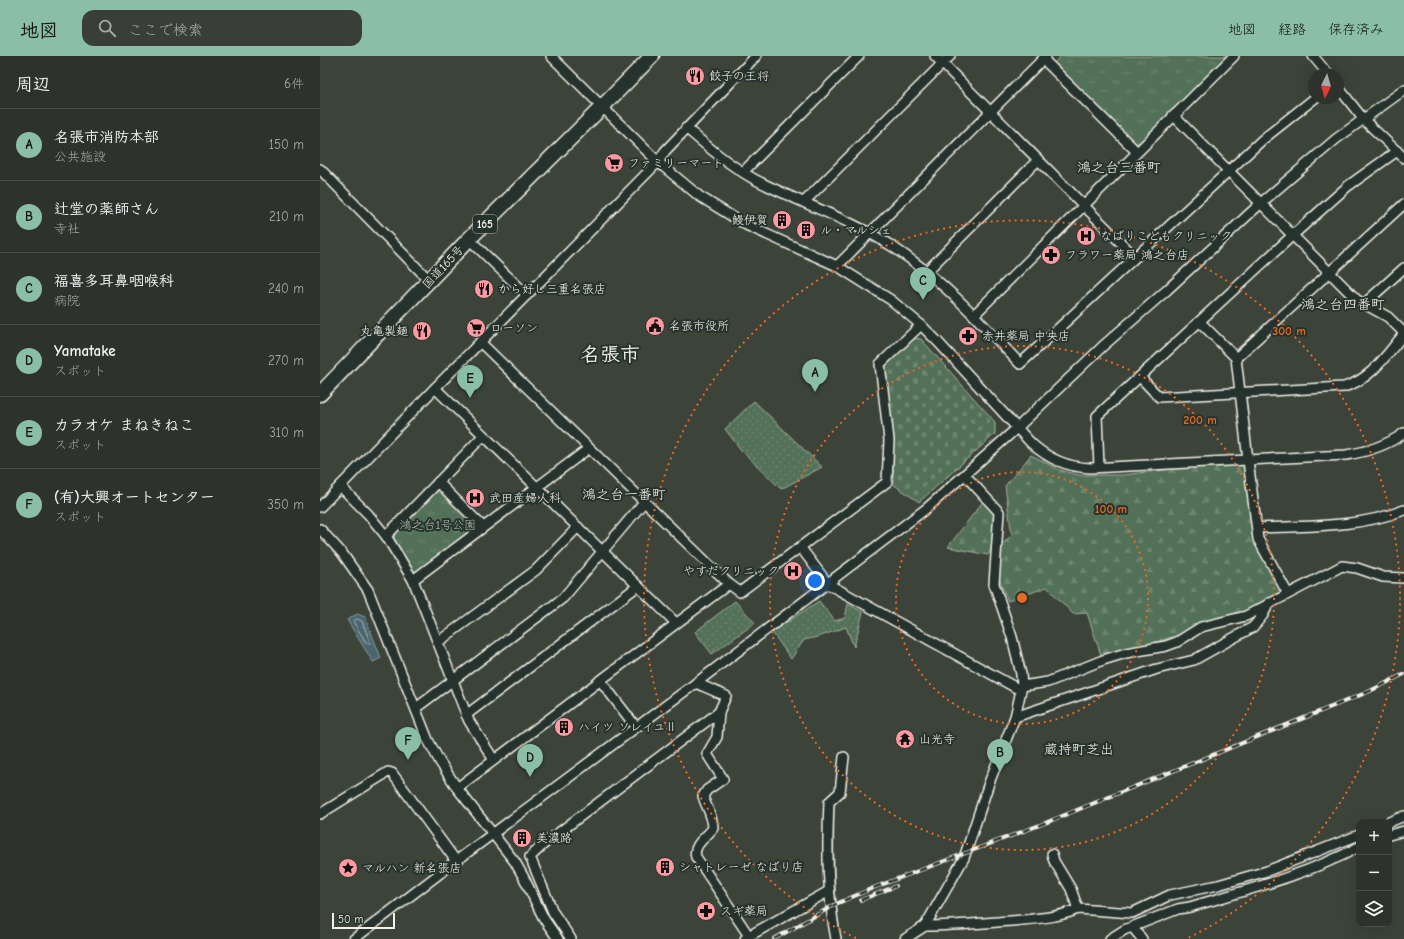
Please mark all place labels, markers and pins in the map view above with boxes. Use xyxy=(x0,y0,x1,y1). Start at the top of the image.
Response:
restaurant icon: 餃子の王将 xyxy=(684,65,706,87)
place label: 餃子の王将 xyxy=(709,69,769,83)
supermarket icon: ファミリーマート xyxy=(603,152,625,174)
place label: ファミリーマート xyxy=(628,156,724,170)
building icon: 鰻伊賀 xyxy=(771,209,793,231)
place label: 鰻伊賀 xyxy=(732,213,768,227)
building icon: ル・マルシェ xyxy=(795,219,817,241)
place label: ル・マルシェ xyxy=(820,223,892,237)
hospital icon: なばりこどもクリニック xyxy=(1075,225,1097,247)
place label: なばりこどもクリニック xyxy=(1100,229,1232,243)
pharmacy icon: フラワー薬局 鴻之台店 xyxy=(1040,244,1062,266)
place label: フラワー薬局 鴻之台店 xyxy=(1065,248,1189,262)
pin: C xyxy=(910,267,936,300)
restaurant icon: から好し三重名張店 xyxy=(473,278,495,300)
place label: から好し三重名張店 xyxy=(498,282,606,296)
public building icon: 名張市役所 xyxy=(644,315,666,337)
supermarket icon: ローソン xyxy=(465,317,487,339)
place label: 名張市役所 xyxy=(669,319,729,333)
restaurant icon: 丸亀製麺 xyxy=(411,320,433,342)
place label: ローソン xyxy=(490,321,538,335)
place label: 丸亀製麺 xyxy=(360,324,408,338)
pharmacy icon: 赤井薬局 中央店 xyxy=(957,325,979,347)
place label: 赤井薬局 中央店 xyxy=(982,329,1070,343)
pin: A xyxy=(802,359,828,392)
pin: E xyxy=(457,365,483,398)
hospital icon: 武田産婦人科 xyxy=(464,487,486,509)
place label: 武田産婦人科 xyxy=(489,491,561,505)
hospital icon: やすだクリニック xyxy=(782,560,804,582)
place label: やすだクリニック xyxy=(683,564,779,578)
centre of rings xyxy=(1015,591,1029,605)
building icon: ハイツ ソレイユⅡ xyxy=(553,716,575,738)
place label: ハイツ ソレイユⅡ xyxy=(578,720,677,734)
pin: F xyxy=(395,727,421,760)
temple icon: 山光寺 xyxy=(894,728,916,750)
place label: 山光寺 xyxy=(919,732,955,746)
pin: B xyxy=(987,739,1013,772)
pin: D xyxy=(517,744,543,777)
building icon: 美濃路 xyxy=(511,827,533,849)
place label: 美濃路 xyxy=(536,831,572,845)
building icon: シャトレーゼ なばり店 xyxy=(654,856,676,878)
place icon: マルハン 新名張店 xyxy=(337,857,359,879)
place label: シャトレーゼ なばり店 xyxy=(679,860,804,874)
place label: マルハン 新名張店 xyxy=(362,861,462,875)
pharmacy icon: スギ薬局 xyxy=(695,900,717,922)
place label: スギ薬局 xyxy=(720,904,768,918)

